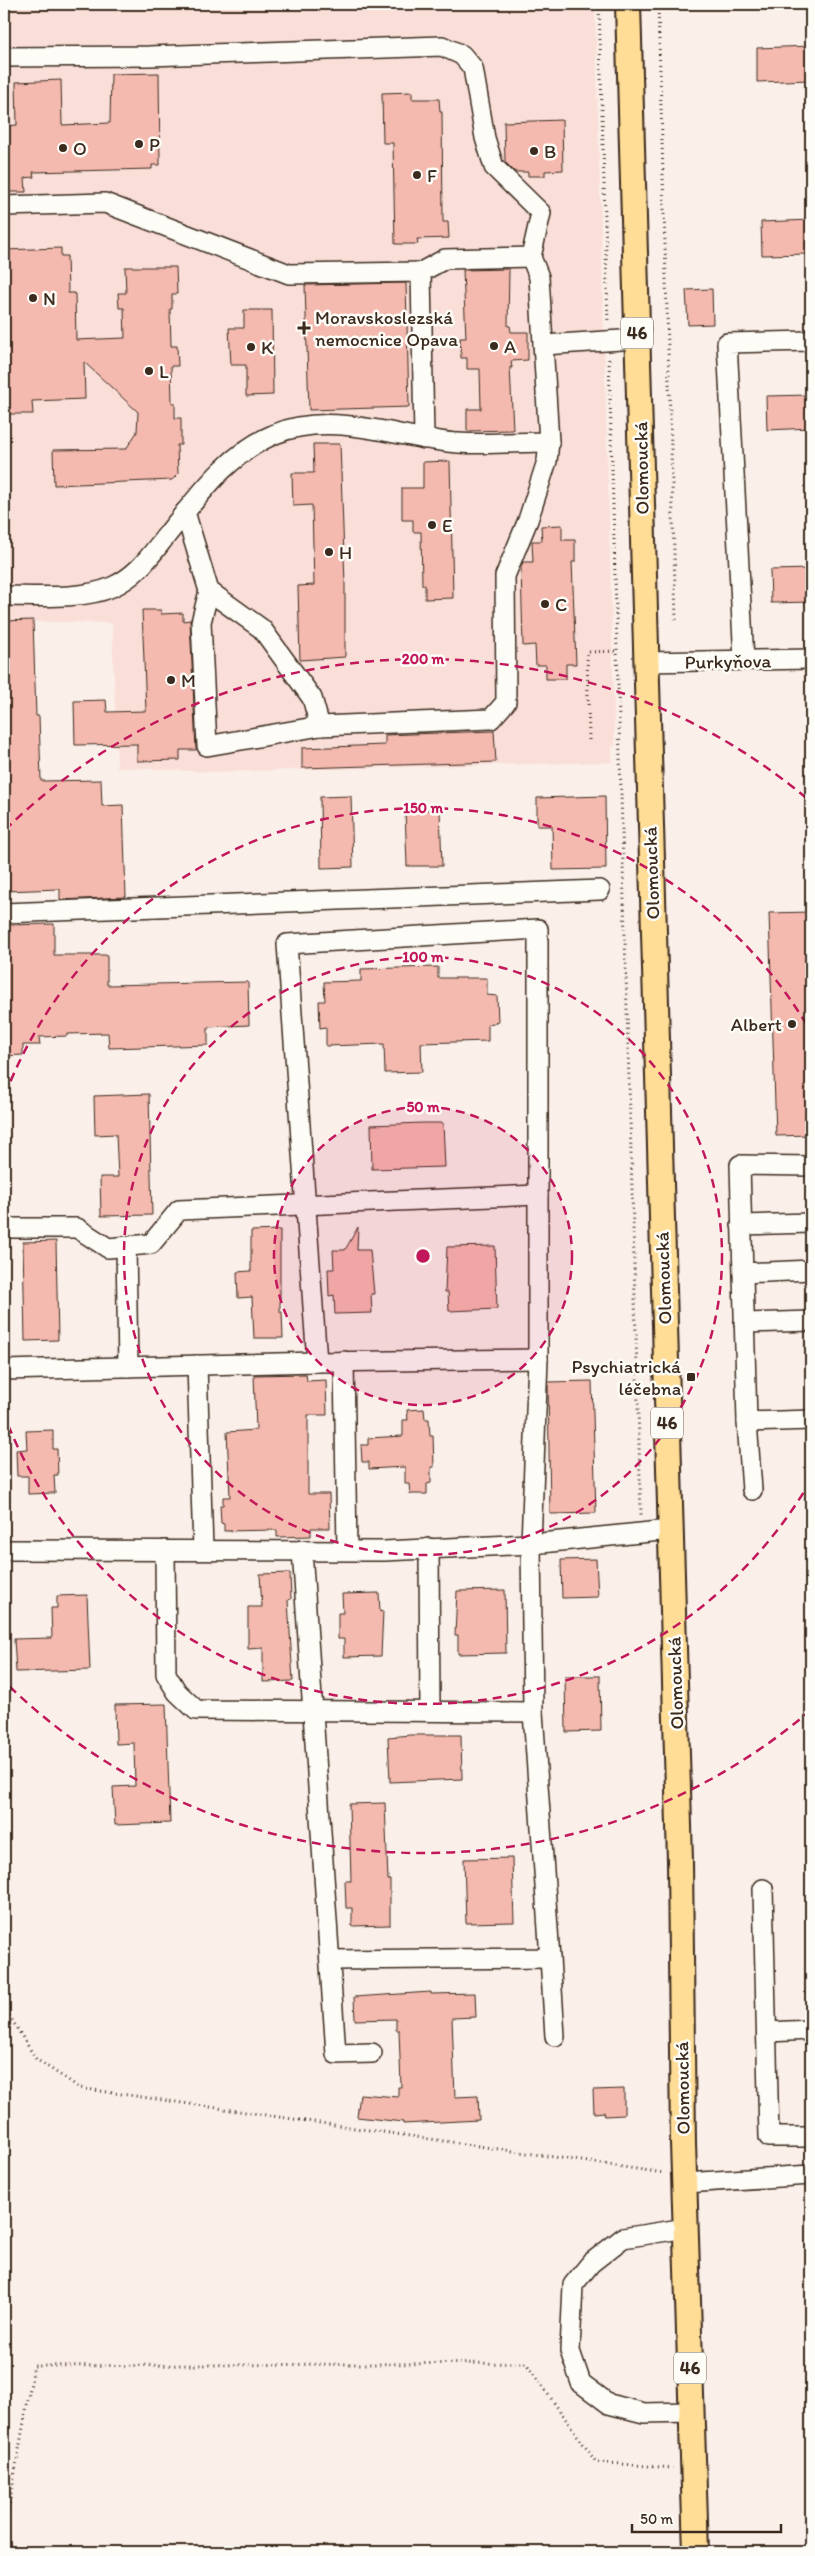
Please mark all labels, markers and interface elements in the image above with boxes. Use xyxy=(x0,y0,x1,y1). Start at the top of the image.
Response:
place label: P xyxy=(149,133,160,156)
place label: O xyxy=(73,137,87,160)
marker: P xyxy=(133,138,145,150)
place label: B xyxy=(544,140,556,163)
marker: O xyxy=(57,142,69,154)
marker: B xyxy=(528,145,540,157)
place label: F xyxy=(427,164,437,187)
marker: F xyxy=(411,169,423,181)
place label: N xyxy=(43,287,56,310)
marker: N xyxy=(27,292,39,304)
place label: Moravskoslezská nemocnice Opava xyxy=(315,306,458,351)
road number: 46 xyxy=(621,317,653,348)
marker: Moravskoslezská nemocnice Opava xyxy=(297,321,311,335)
place label: A xyxy=(504,335,516,358)
place label: K xyxy=(261,336,274,359)
marker: A xyxy=(488,340,500,352)
marker: K xyxy=(245,341,257,353)
place label: L xyxy=(159,360,169,383)
marker: L xyxy=(143,365,155,377)
street label: Olomoucká xyxy=(629,421,654,515)
place label: E xyxy=(442,514,453,537)
marker: E xyxy=(426,519,438,531)
place label: H xyxy=(339,541,352,564)
marker: H xyxy=(323,546,335,558)
place label: C xyxy=(555,593,567,616)
marker: C xyxy=(539,598,551,610)
street label: Purkyňova xyxy=(685,649,772,674)
text: 200 m xyxy=(402,650,445,668)
place label: M xyxy=(181,669,196,692)
marker: M xyxy=(165,674,177,686)
text: 150 m xyxy=(403,799,443,817)
street label: Olomoucká xyxy=(638,826,665,920)
text: 100 m xyxy=(402,948,444,966)
place label: Albert xyxy=(731,1013,782,1036)
marker: Albert xyxy=(786,1018,798,1030)
text: 50 m xyxy=(406,1098,440,1116)
street label: Olomoucká xyxy=(650,1231,677,1325)
centre of rings xyxy=(414,1247,432,1265)
place label: Psychiatrická léčebna xyxy=(571,1355,681,1400)
marker: Psychiatrická léčebna xyxy=(685,1371,697,1383)
road number: 46 xyxy=(651,1408,683,1439)
street label: Olomoucká xyxy=(662,1636,689,1730)
street label: Olomoucká xyxy=(670,2041,695,2135)
road number: 46 xyxy=(674,2352,706,2384)
scale bar xyxy=(632,2501,781,2533)
text: 50 m xyxy=(640,2510,673,2528)

